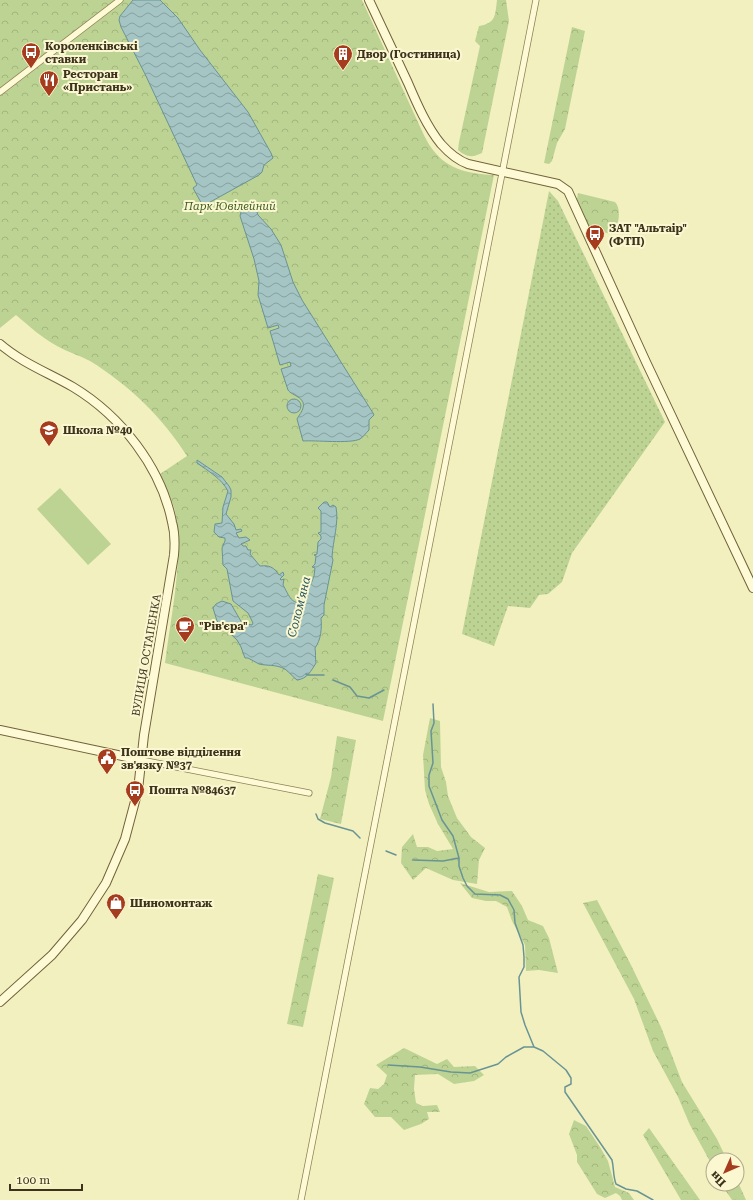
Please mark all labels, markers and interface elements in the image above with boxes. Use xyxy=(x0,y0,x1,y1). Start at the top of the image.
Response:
place label: Короленківські ставки xyxy=(45,40,138,66)
bus stop icon: Короленківські ставки xyxy=(20,41,42,69)
building icon: Двор (Гостиница) xyxy=(332,43,354,71)
place label: Двор (Гостиница) xyxy=(357,48,460,61)
place label: Ресторан «Пристань» xyxy=(63,68,132,94)
restaurant icon: Ресторан «Пристань» xyxy=(38,69,60,97)
park label: Парк Ювілейний xyxy=(183,200,276,213)
place label: ЗАТ "Альтаір" (ФТП) xyxy=(609,222,687,248)
bus stop icon: ЗАТ "Альтаір" (ФТП) xyxy=(584,223,606,251)
school or university icon: Школа №40 xyxy=(38,419,60,447)
place label: Школа №40 xyxy=(63,424,132,437)
water label: Солом'яна xyxy=(285,575,313,639)
street label: ВУЛИЦЯ ОСТАПЕНКА xyxy=(129,593,164,717)
cafe icon: "Рів'єра" xyxy=(174,615,196,643)
place label: "Рів'єра" xyxy=(199,620,248,633)
place label: Поштове відділення зв'язку №37 xyxy=(121,746,241,772)
public building icon: Поштове відділення зв'язку №37 xyxy=(96,747,118,775)
bus stop icon: Пошта №84637 xyxy=(124,779,146,807)
place label: Пошта №84637 xyxy=(149,784,236,797)
shop icon: Шиномонтаж xyxy=(105,892,127,920)
place label: Шиномонтаж xyxy=(130,897,213,910)
north arrow xyxy=(705,1152,745,1192)
scale bar xyxy=(10,1166,82,1192)
text: Пн xyxy=(707,1168,729,1189)
text: 100 m xyxy=(16,1173,50,1187)

